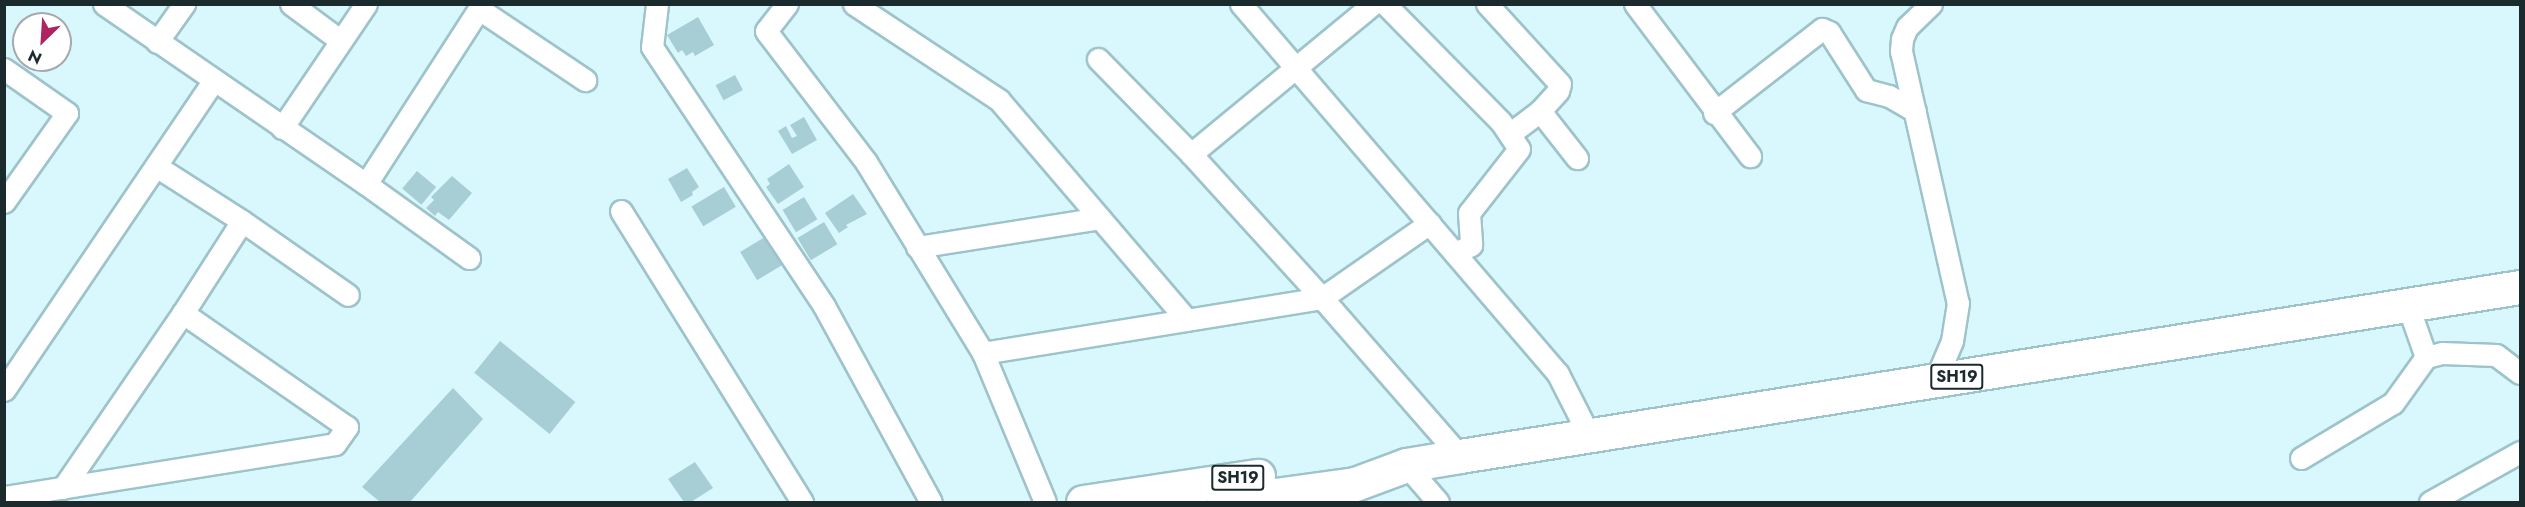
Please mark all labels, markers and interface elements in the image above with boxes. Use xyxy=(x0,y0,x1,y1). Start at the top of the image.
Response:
north arrow xyxy=(12,12,72,72)
text: N xyxy=(24,44,46,70)
road number: SH19 xyxy=(1930,364,1984,390)
road number: SH19 xyxy=(1211,465,1265,491)

